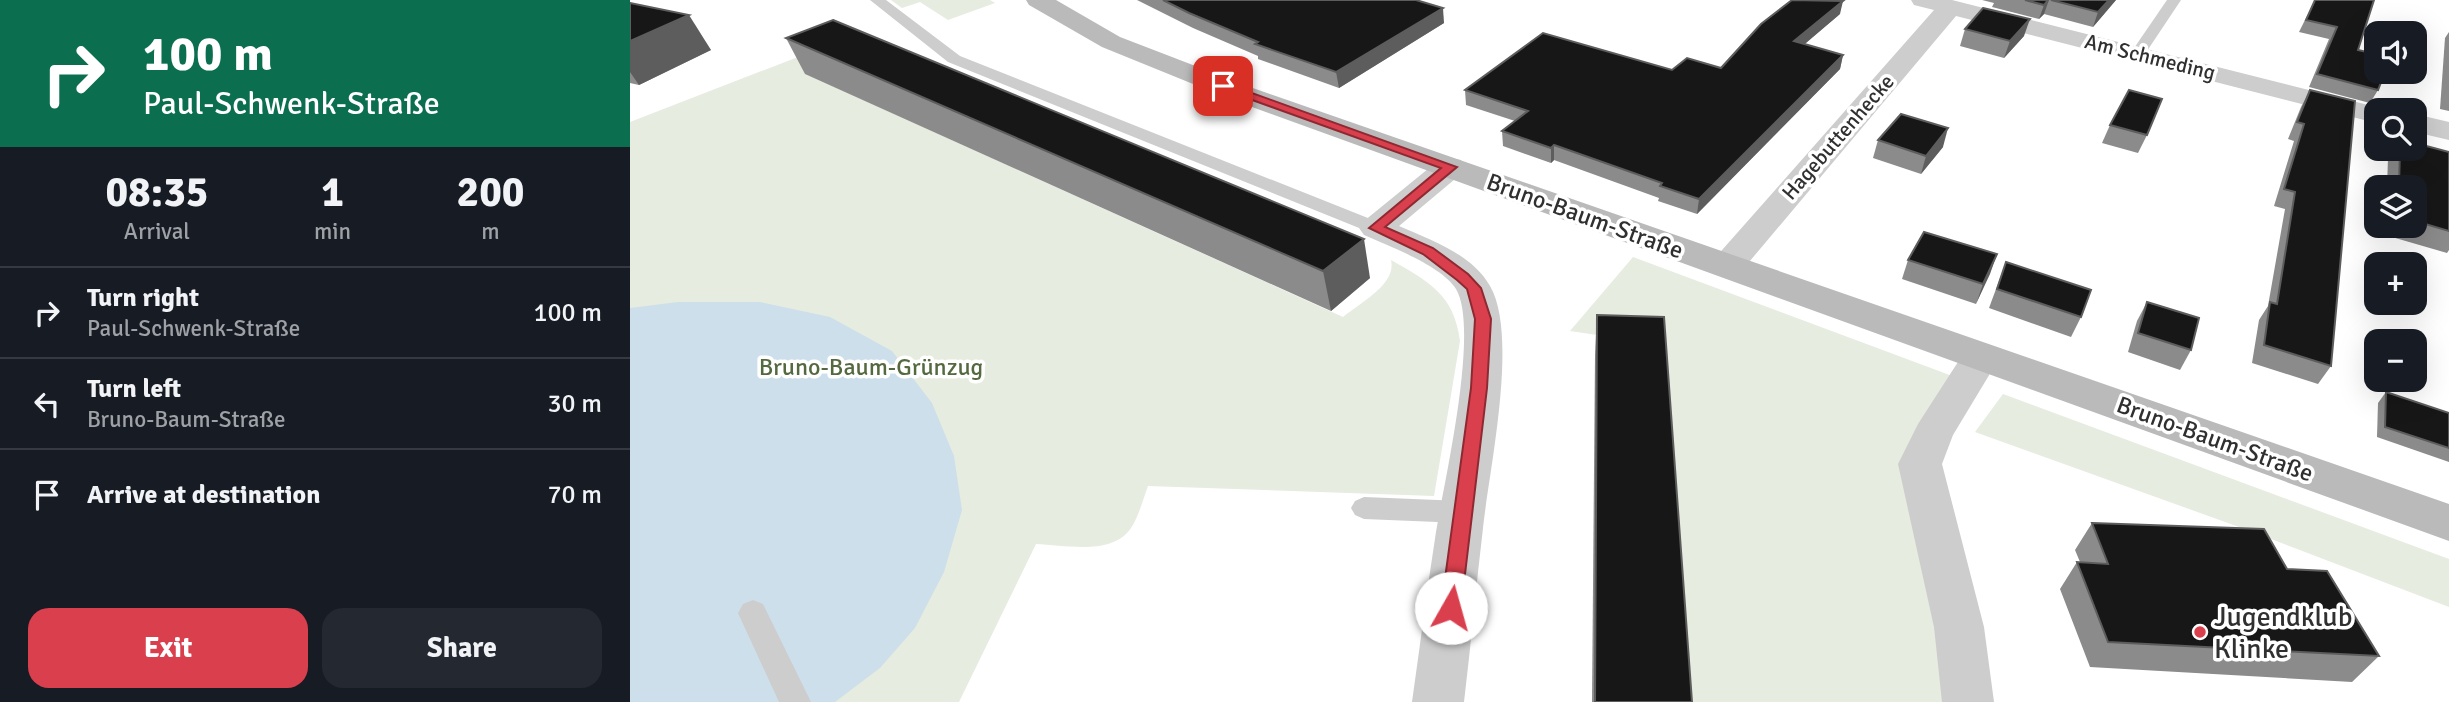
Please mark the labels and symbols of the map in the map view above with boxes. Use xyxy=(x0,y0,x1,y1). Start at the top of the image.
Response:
street label: Am Schmeding xyxy=(2082,28,2218,86)
pin xyxy=(1193,56,1253,116)
street label: Hagebuttenhecke xyxy=(1776,69,1900,205)
street label: Bruno-Baum-Straße xyxy=(1483,166,1687,266)
park label: Bruno-Baum-Grünzug xyxy=(759,352,983,382)
street label: Bruno-Baum-Straße xyxy=(2113,389,2317,489)
position arrow xyxy=(1414,571,1488,645)
place label: Jugendklub Klinke xyxy=(2214,600,2352,666)
marker: Jugendklub Klinke xyxy=(2192,624,2208,640)

